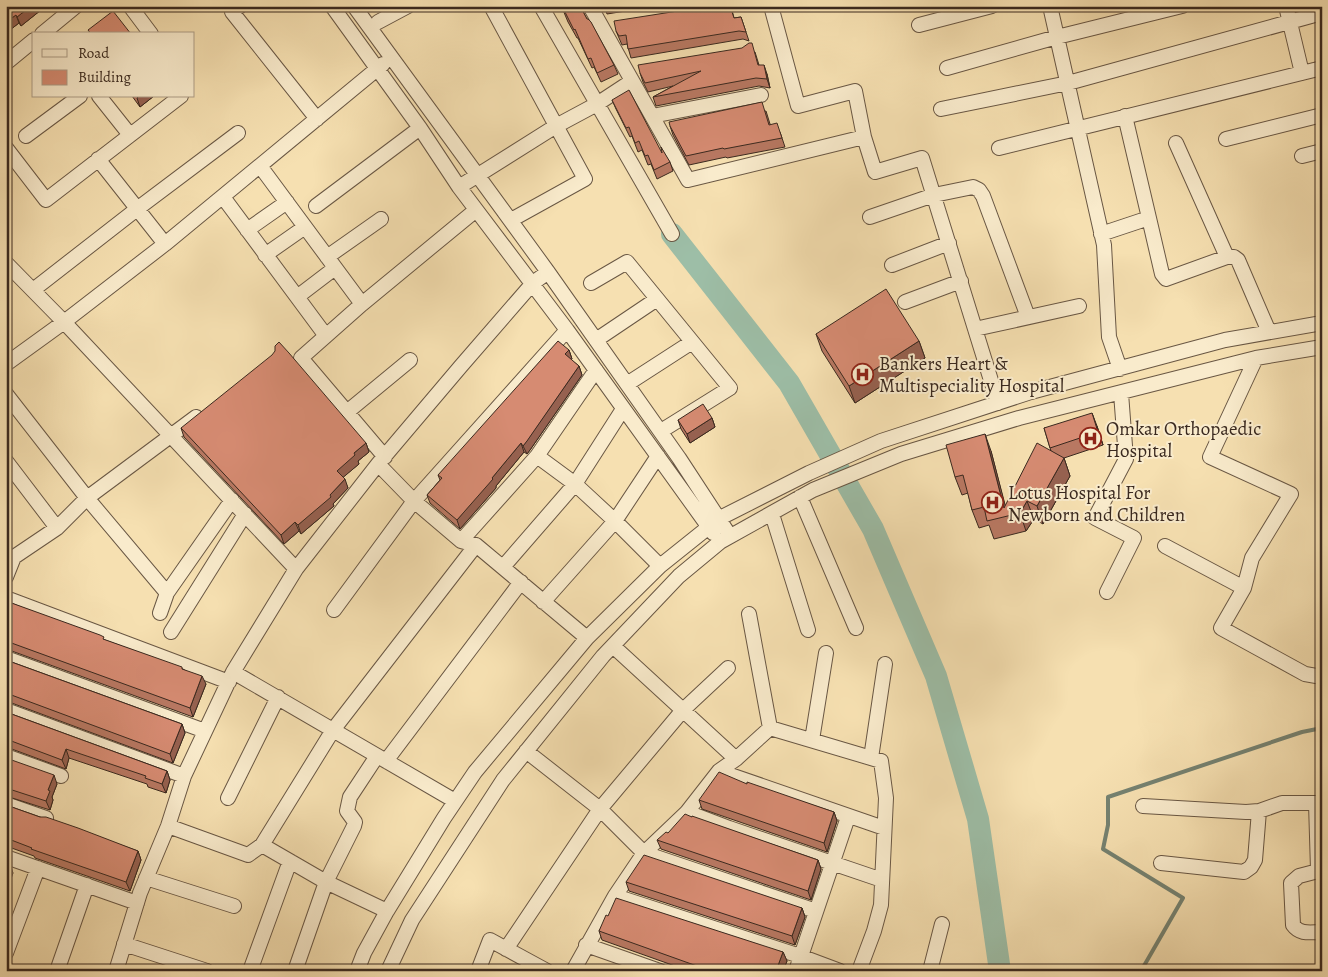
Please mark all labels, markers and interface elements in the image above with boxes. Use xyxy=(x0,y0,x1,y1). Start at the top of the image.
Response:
legend xyxy=(32,32,195,98)
text: Road xyxy=(78,43,110,63)
text: Building xyxy=(78,67,131,87)
place label: Bankers Heart & Multispeciality Hospital xyxy=(879,351,1065,399)
hospital icon: Bankers Heart & Multispeciality Hospital xyxy=(851,362,875,386)
place label: Omkar Orthopaedic Hospital xyxy=(1106,416,1261,464)
hospital icon: Omkar Orthopaedic Hospital xyxy=(1078,427,1102,451)
place label: Lotus Hospital For Newborn and Children xyxy=(1008,480,1185,528)
hospital icon: Lotus Hospital For Newborn and Children xyxy=(980,491,1004,515)

